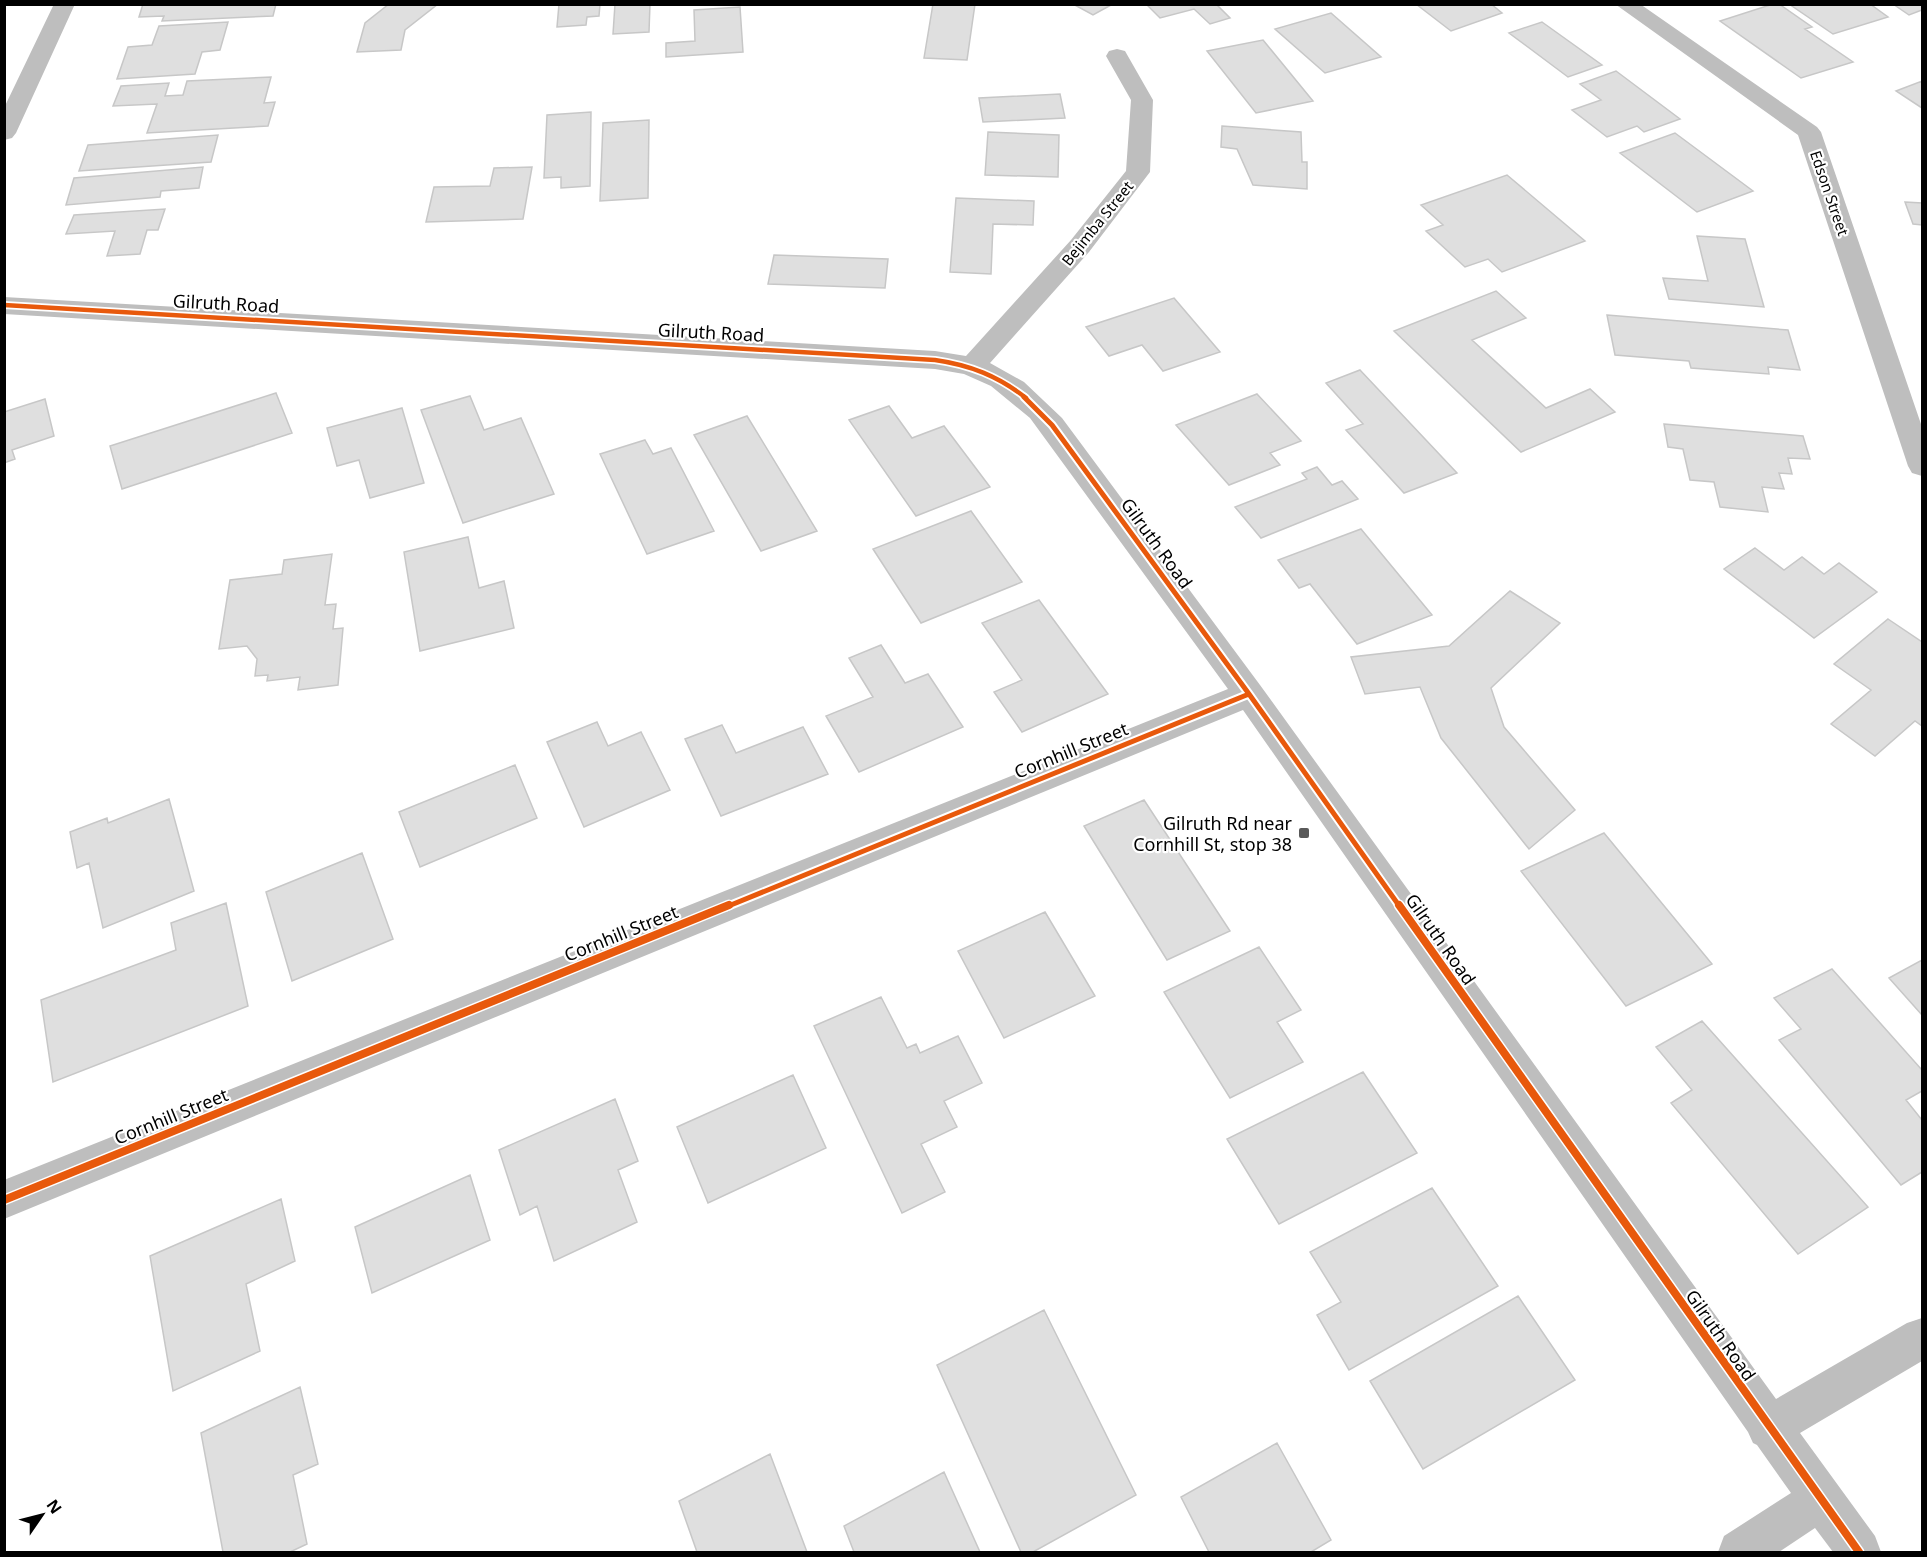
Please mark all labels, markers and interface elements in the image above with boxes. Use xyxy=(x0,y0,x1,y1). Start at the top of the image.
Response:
street label: Edson Street xyxy=(1806,148,1854,239)
street label: Bejimba Street xyxy=(1057,176,1138,269)
street label: Gilruth Road xyxy=(172,288,280,318)
street label: Gilruth Road xyxy=(657,317,765,347)
street label: Gilruth Road xyxy=(1116,493,1198,593)
street label: Cornhill Street xyxy=(1010,716,1132,784)
place label: Gilruth Rd near Cornhill St, stop 38 xyxy=(1133,811,1293,856)
marker: Gilruth Rd near Cornhill St, stop 38 xyxy=(1297,826,1311,840)
street label: Gilruth Road xyxy=(1401,888,1481,990)
street label: Cornhill Street xyxy=(560,899,682,967)
street label: Cornhill Street xyxy=(110,1082,232,1150)
street label: Gilruth Road xyxy=(1681,1284,1761,1386)
north arrow xyxy=(12,1485,72,1545)
text: N xyxy=(42,1495,67,1518)

